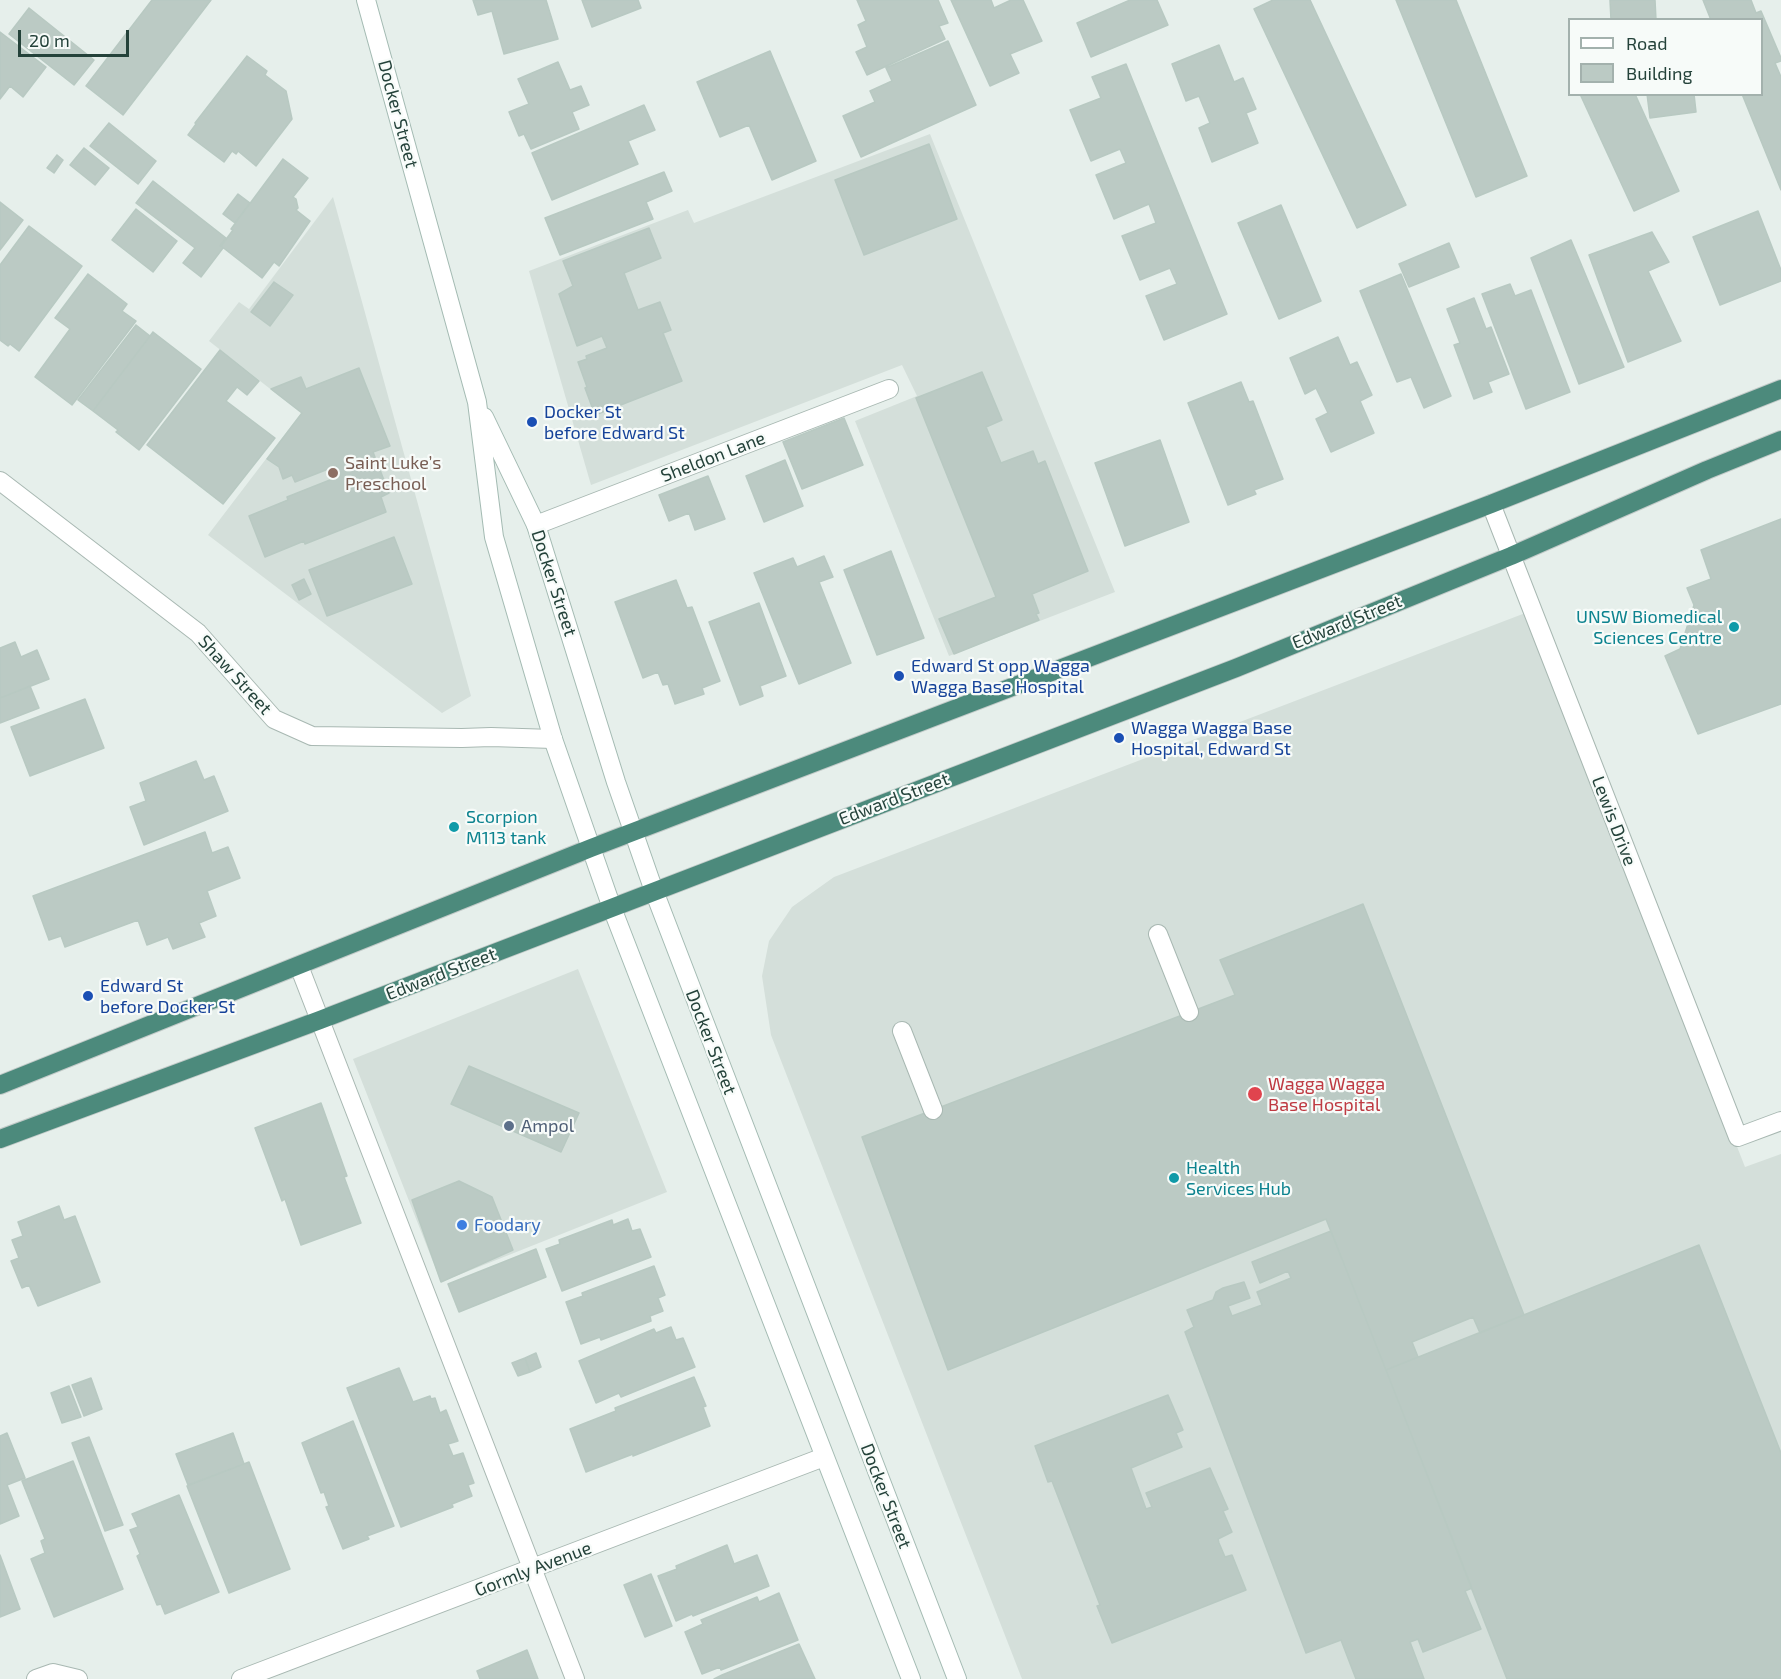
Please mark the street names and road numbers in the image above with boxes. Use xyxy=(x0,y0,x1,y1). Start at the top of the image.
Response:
street label: Docker Street xyxy=(373,58,423,170)
street label: Sheldon Lane xyxy=(658,427,768,487)
street label: Docker Street xyxy=(527,527,581,639)
street label: Edward Street xyxy=(1289,590,1405,654)
street label: Shaw Street xyxy=(194,631,276,719)
street label: Edward Street xyxy=(836,768,952,830)
street label: Lewis Drive xyxy=(1587,773,1641,869)
street label: Edward Street xyxy=(383,943,499,1005)
street label: Docker Street xyxy=(681,986,741,1098)
street label: Docker Street xyxy=(856,1440,916,1552)
street label: Gormly Avenue xyxy=(472,1537,594,1601)

